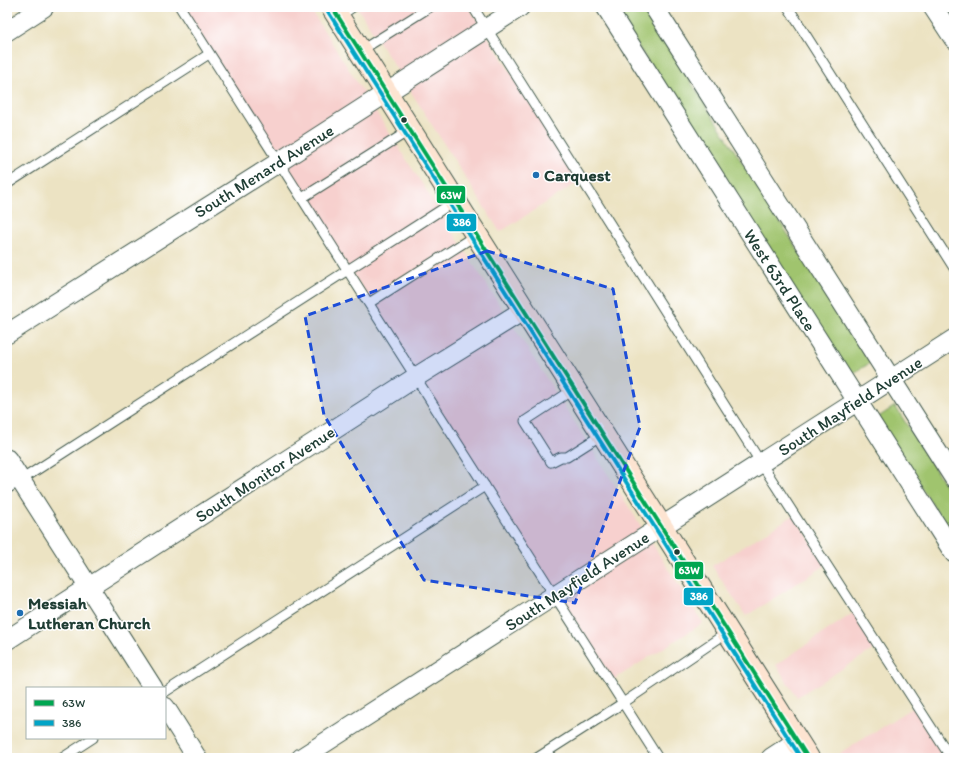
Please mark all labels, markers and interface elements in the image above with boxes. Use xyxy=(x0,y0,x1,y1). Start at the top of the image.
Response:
unlabelled marker xyxy=(399,115,409,125)
street label: South Menard Avenue xyxy=(191,120,337,222)
place label: Carquest xyxy=(544,165,611,186)
marker: Carquest xyxy=(531,170,541,180)
line badge: 63W xyxy=(436,185,466,204)
text: 63W xyxy=(440,189,462,202)
line badge: 386 xyxy=(446,213,477,232)
text: 386 xyxy=(453,216,471,229)
street label: West 63rd Place xyxy=(740,225,820,335)
street label: South Mayfield Avenue xyxy=(774,352,926,460)
street label: South Monitor Avenue xyxy=(192,421,338,527)
street label: South Mayfield Avenue xyxy=(501,527,653,635)
unlabelled marker xyxy=(672,547,682,557)
line badge: 63W xyxy=(674,561,704,580)
text: 63W xyxy=(678,564,700,577)
line badge: 386 xyxy=(683,587,714,606)
text: 386 xyxy=(690,590,708,603)
place label: Messiah Lutheran Church xyxy=(28,593,151,633)
marker: Messiah Lutheran Church xyxy=(15,608,25,618)
legend xyxy=(26,687,166,739)
text: 63W xyxy=(62,696,85,710)
text: 386 xyxy=(62,716,81,730)

